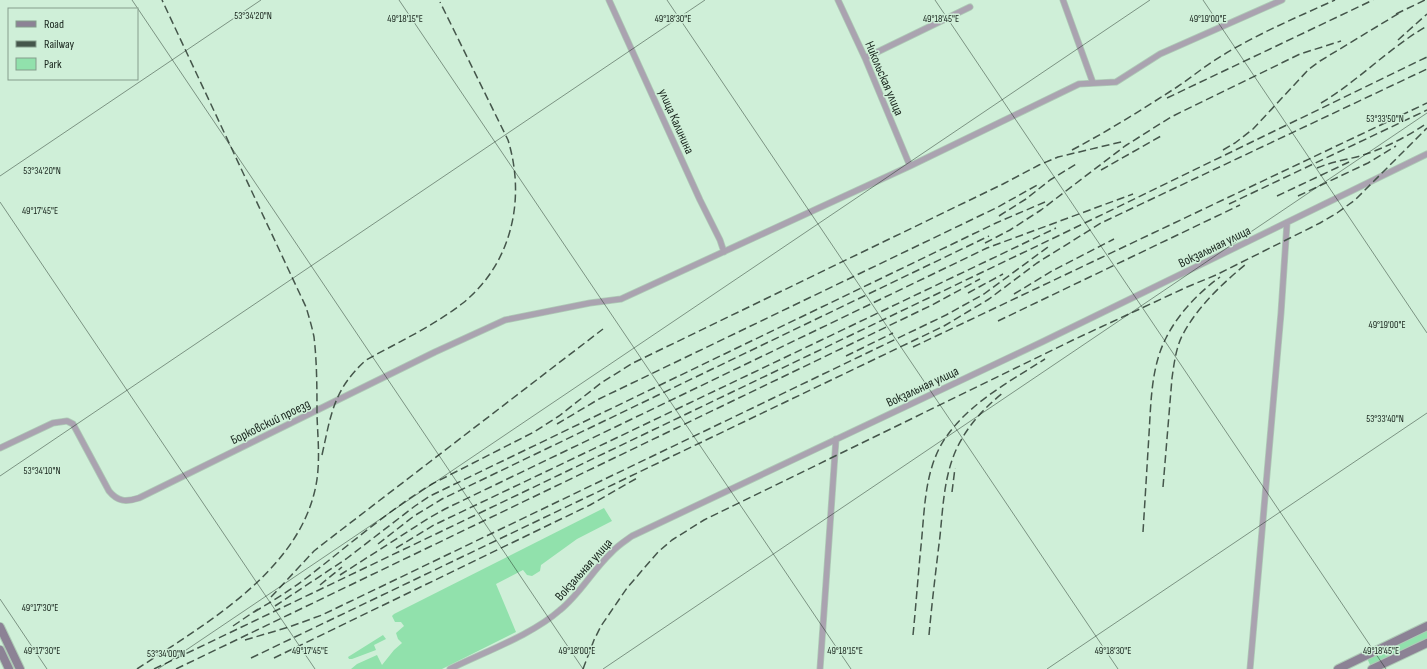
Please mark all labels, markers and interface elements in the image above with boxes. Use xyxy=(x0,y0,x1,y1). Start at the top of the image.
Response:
legend xyxy=(8,8,138,80)
text: 53°34'20"N xyxy=(234,10,272,22)
text: 49°18'15"E xyxy=(387,13,423,25)
text: 49°18'30"E xyxy=(655,13,691,25)
text: 49°18'45"E xyxy=(923,13,959,25)
text: 49°19'00"E xyxy=(1189,13,1227,25)
text: Road xyxy=(44,17,64,32)
text: Railway xyxy=(44,37,75,52)
street label: Никольская улица xyxy=(861,39,907,118)
text: Park xyxy=(44,57,62,72)
street label: улица Калинина xyxy=(655,86,698,156)
text: 53°33'50"N xyxy=(1366,113,1404,125)
text: 53°34'20"N xyxy=(23,165,61,177)
text: 49°17'45"E xyxy=(22,205,58,217)
street label: Вокзальная улица xyxy=(1176,223,1253,271)
text: 49°19'00"E xyxy=(1368,319,1406,331)
street label: Вокзальная улица xyxy=(884,363,961,411)
street label: Борковский проезд xyxy=(228,396,313,448)
text: 53°33'40"N xyxy=(1366,413,1404,425)
text: 53°34'10"N xyxy=(23,465,61,477)
street label: Вокзальная улица xyxy=(552,535,616,604)
text: 49°17'30"E xyxy=(22,602,58,614)
text: 49°17'30"E xyxy=(24,645,60,657)
text: 49°17'45"E xyxy=(292,645,328,657)
text: 49°18'00"E xyxy=(559,645,595,657)
text: 49°18'15"E xyxy=(827,645,863,657)
text: 49°18'30"E xyxy=(1095,645,1131,657)
text: 49°18'45"E xyxy=(1363,645,1399,657)
text: 53°34'00"N xyxy=(147,648,185,660)

